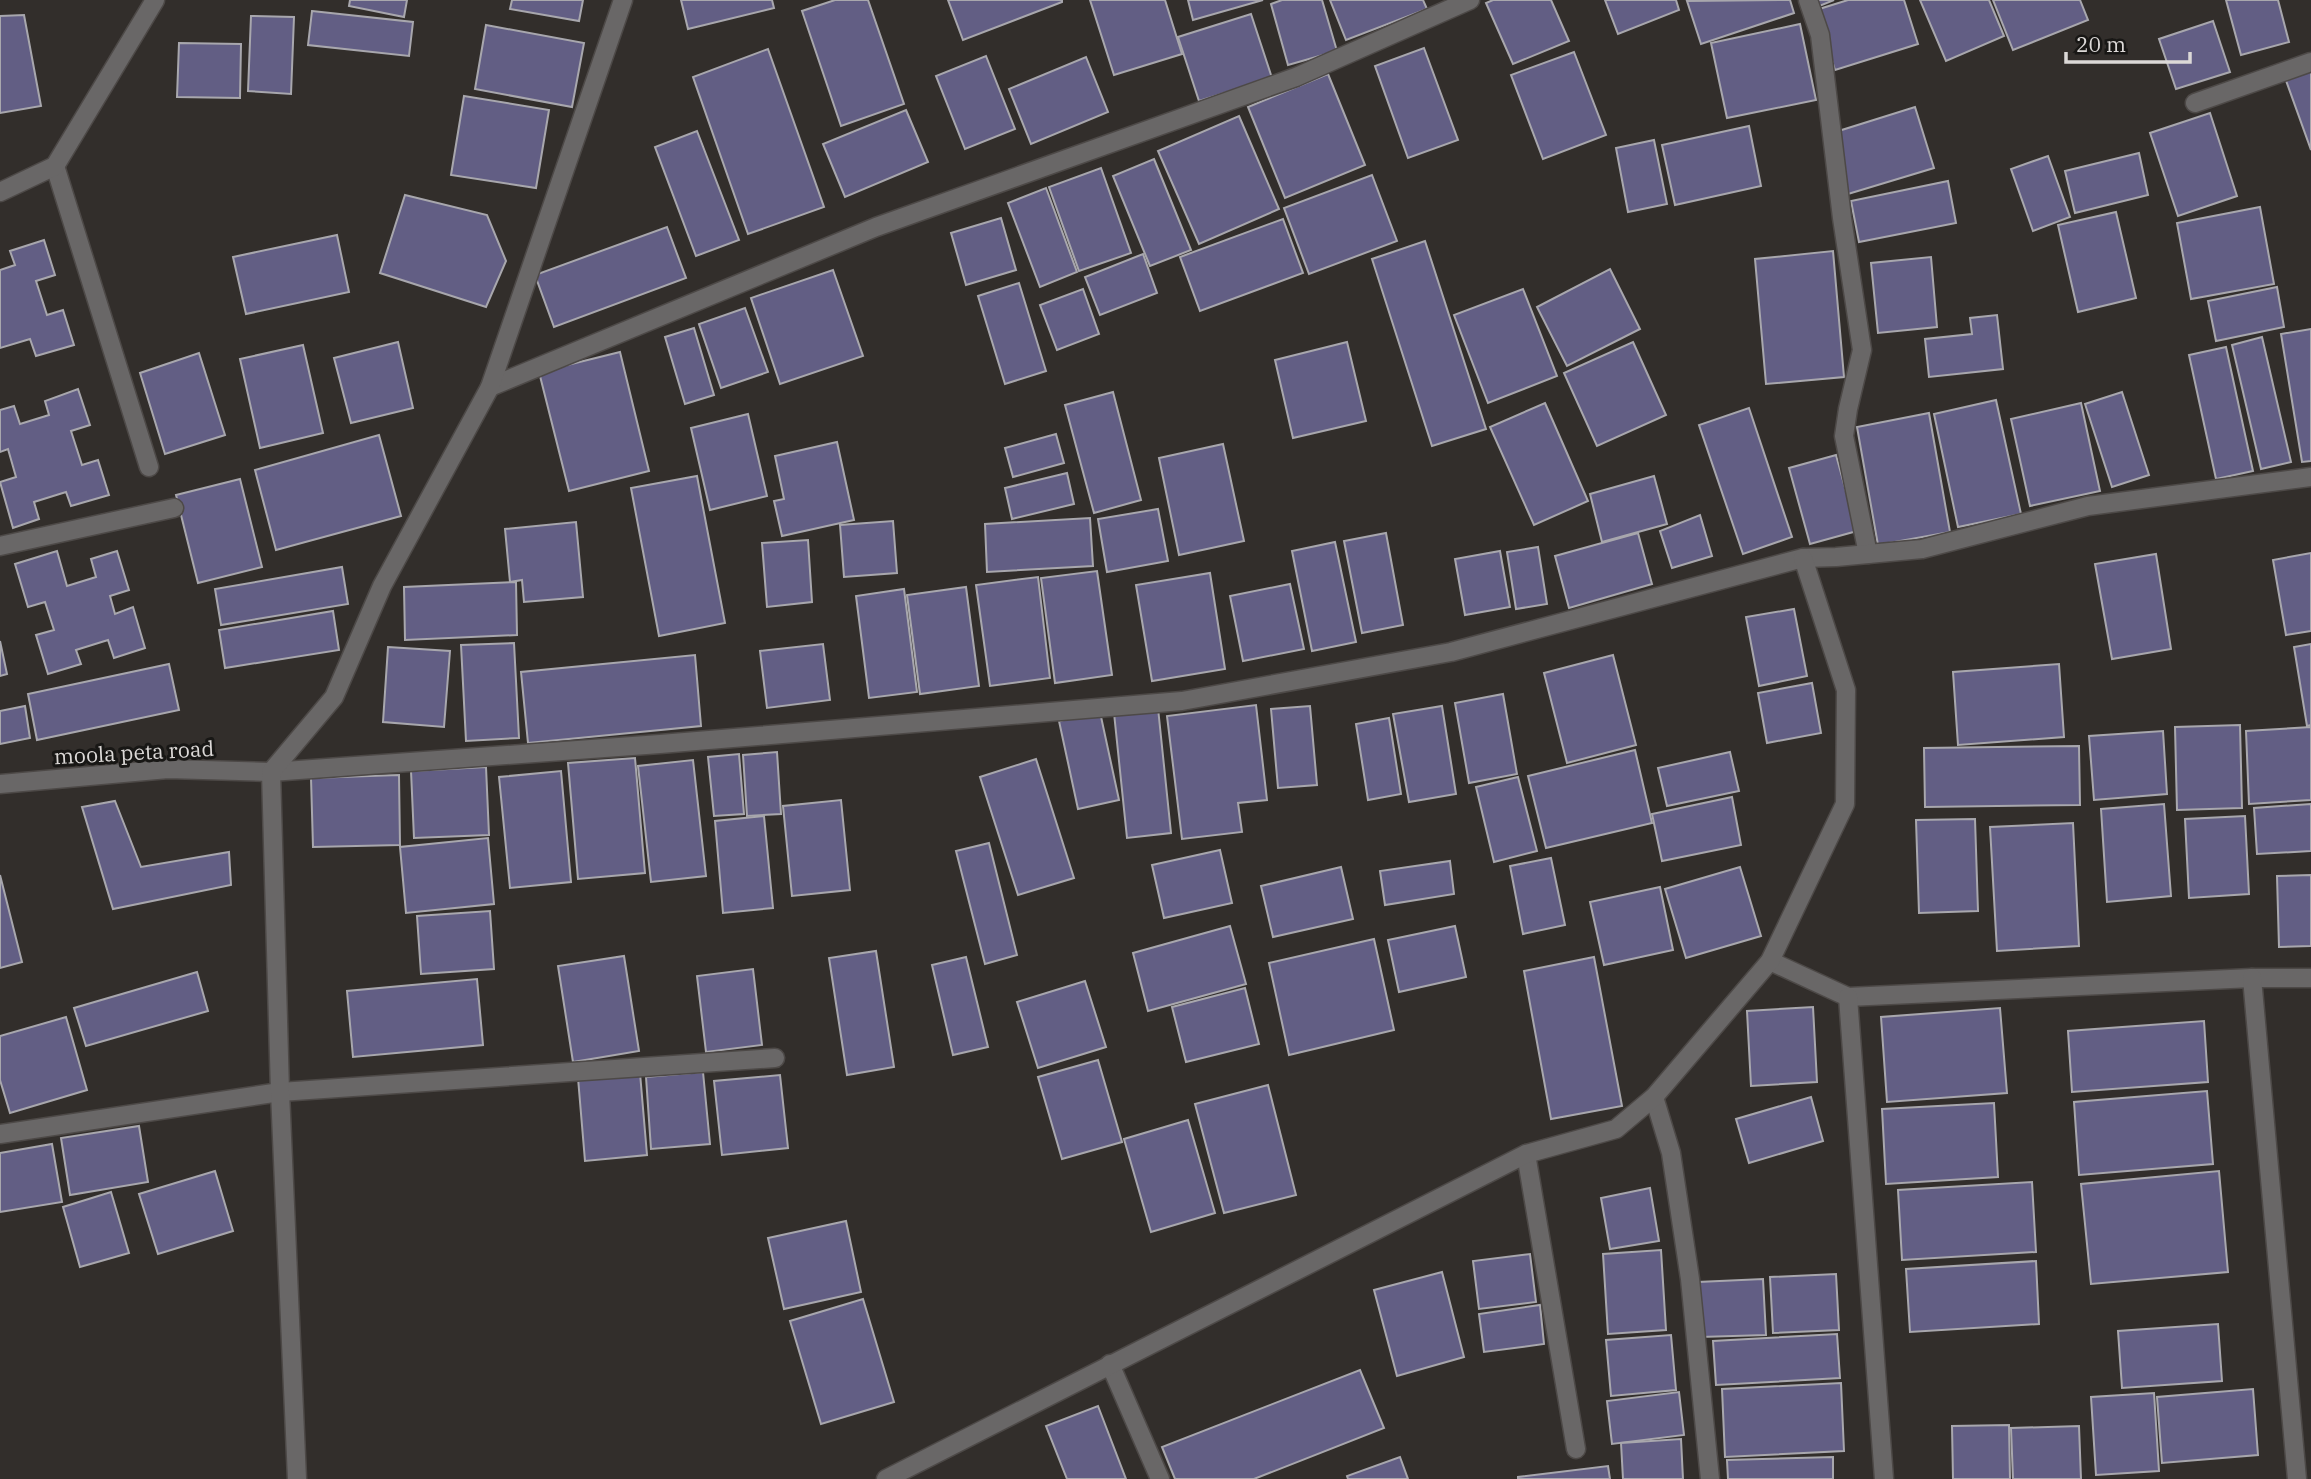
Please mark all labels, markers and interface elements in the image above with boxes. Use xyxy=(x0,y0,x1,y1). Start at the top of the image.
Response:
scale bar xyxy=(2066,21,2190,65)
text: 20 m xyxy=(2076,30,2126,58)
street label: moola peta road xyxy=(53,734,215,770)

